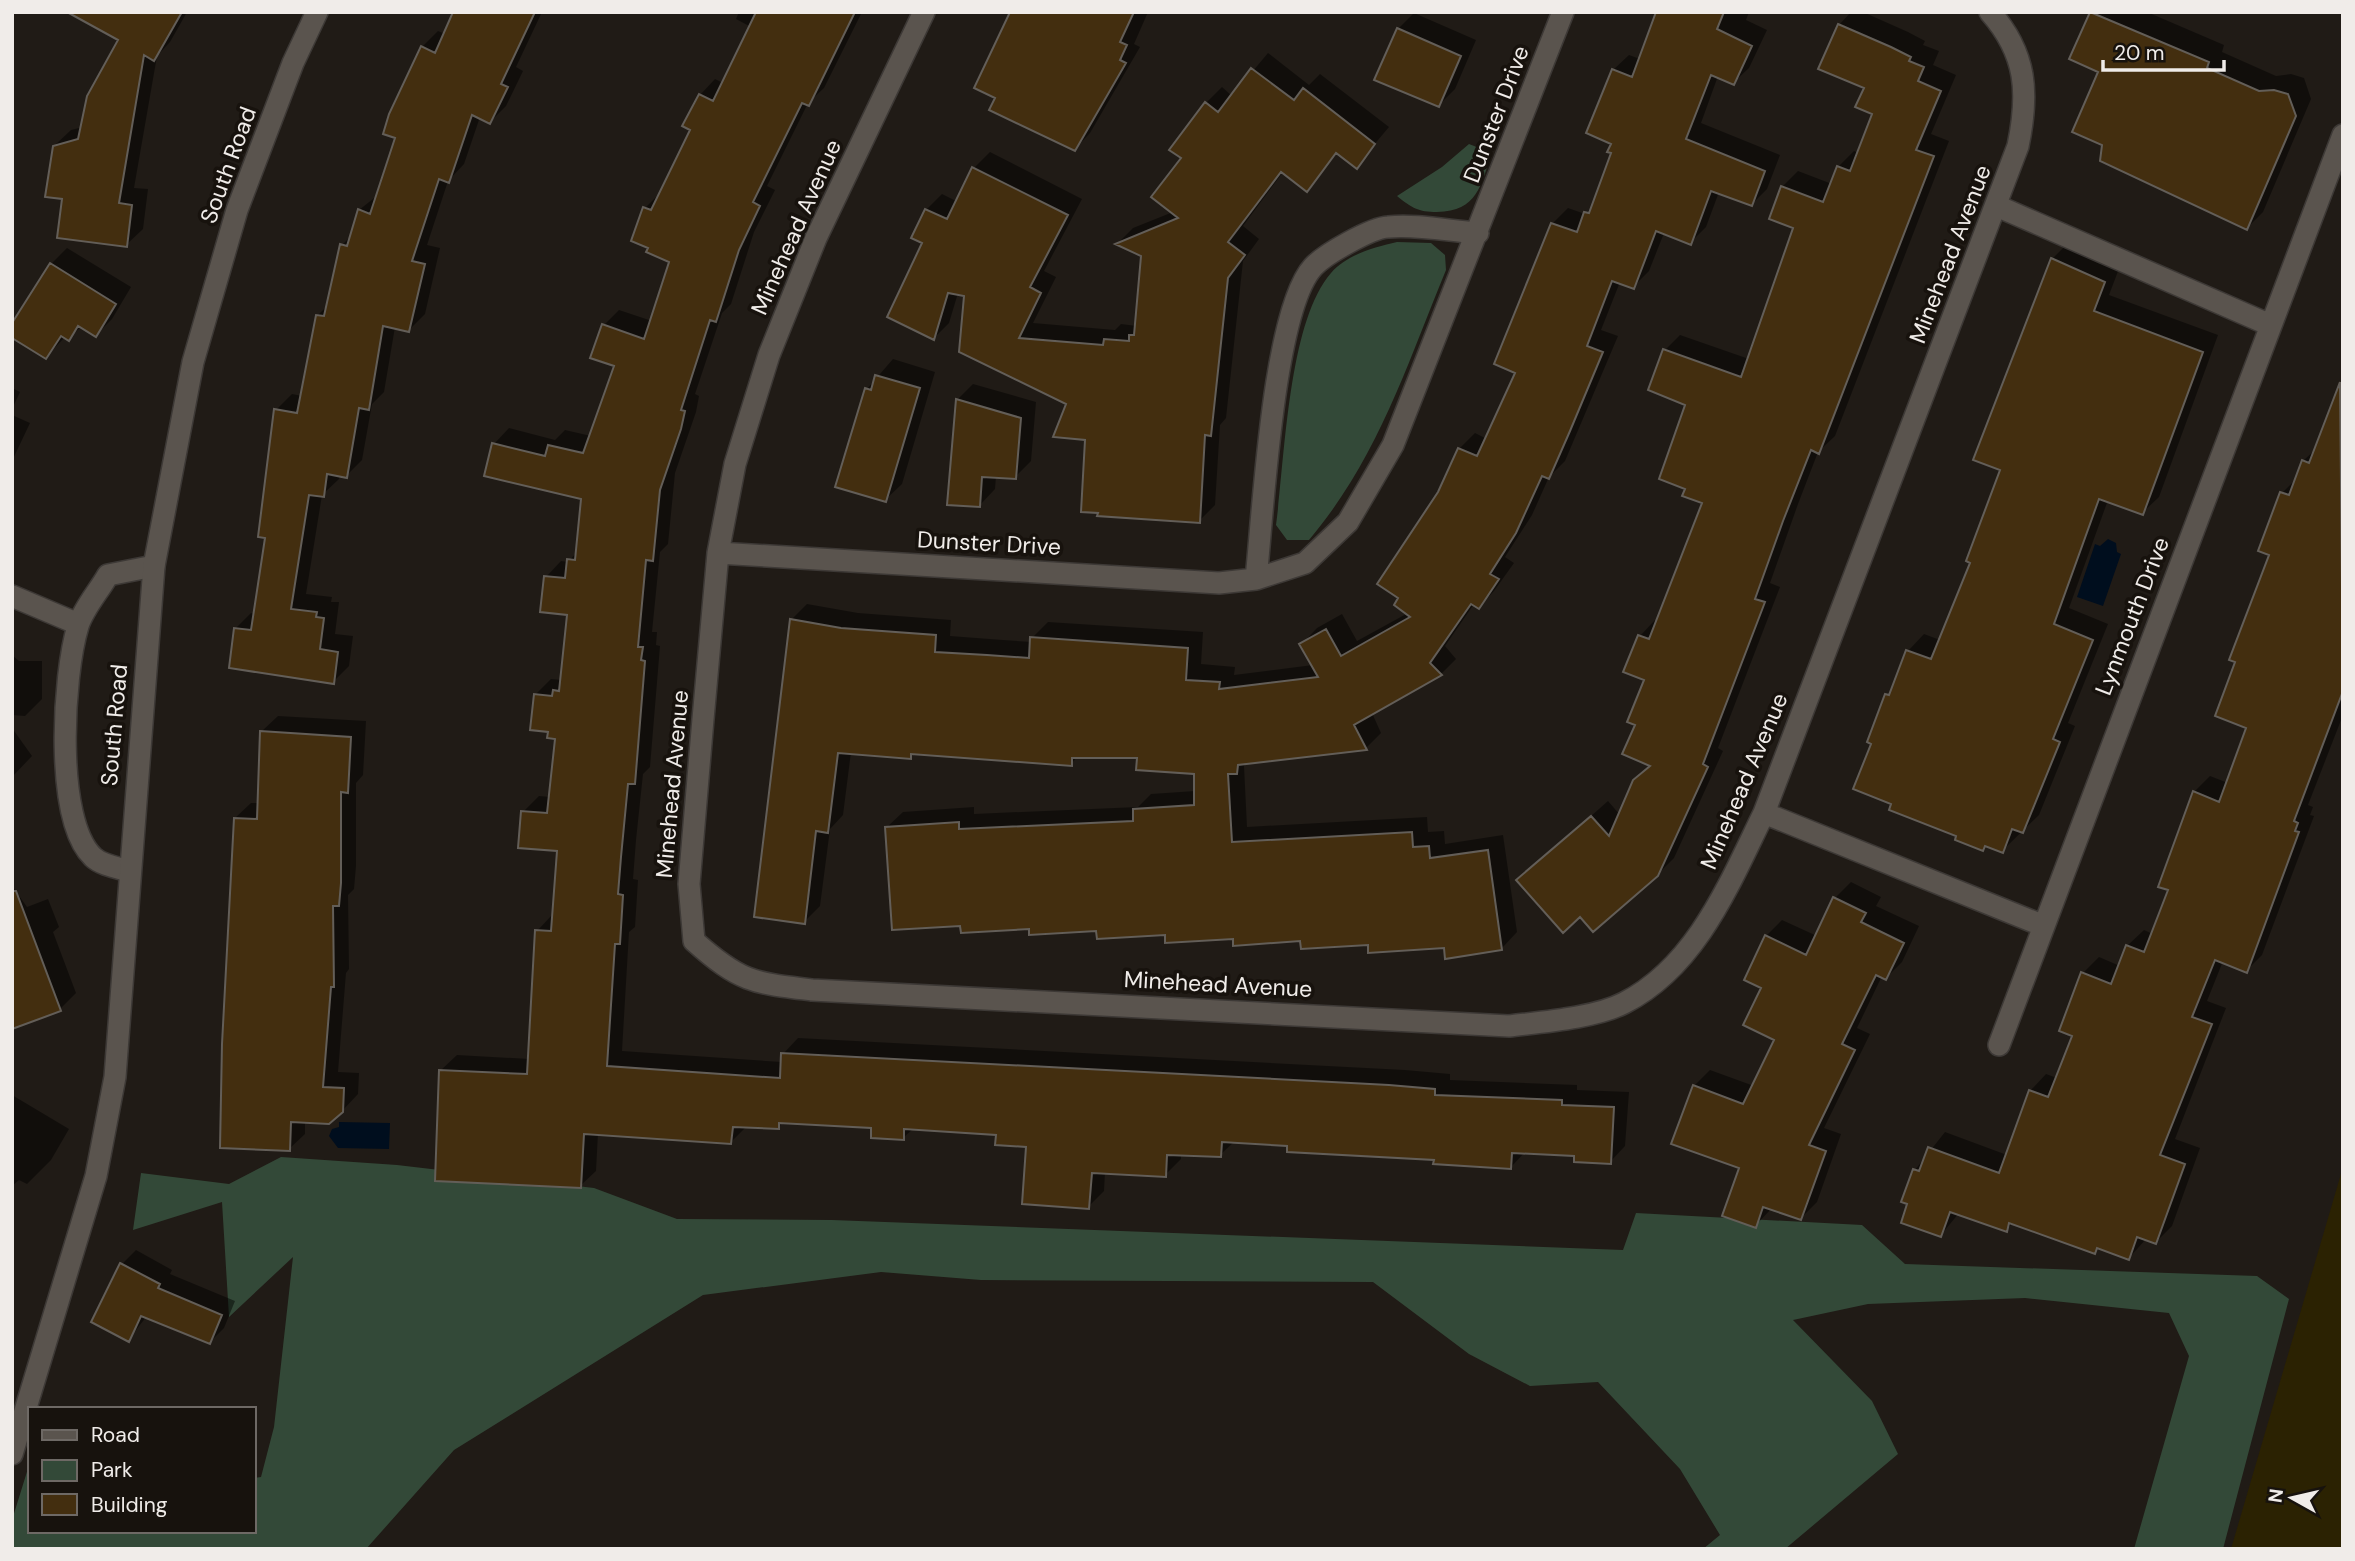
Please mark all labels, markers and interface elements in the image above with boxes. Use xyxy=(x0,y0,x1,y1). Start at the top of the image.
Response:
scale bar xyxy=(2103,28,2224,72)
text: 20 m xyxy=(2114,39,2165,67)
street label: Dunster Drive xyxy=(1456,41,1536,187)
street label: South Road xyxy=(193,103,263,227)
street label: Minehead Avenue xyxy=(744,135,848,319)
street label: Minehead Avenue xyxy=(1902,161,1998,347)
street label: Dunster Drive xyxy=(916,524,1062,562)
street label: Lynmouth Drive xyxy=(2088,533,2176,699)
street label: South Road xyxy=(94,663,134,787)
street label: Minehead Avenue xyxy=(1693,688,1795,874)
street label: Minehead Avenue xyxy=(649,689,695,879)
street label: Minehead Avenue xyxy=(1123,964,1313,1004)
legend xyxy=(28,1407,256,1533)
text: Road xyxy=(91,1421,140,1449)
text: Park xyxy=(91,1456,133,1484)
north arrow xyxy=(2257,1463,2327,1533)
text: N xyxy=(2262,1487,2289,1504)
text: Building xyxy=(91,1491,168,1519)

